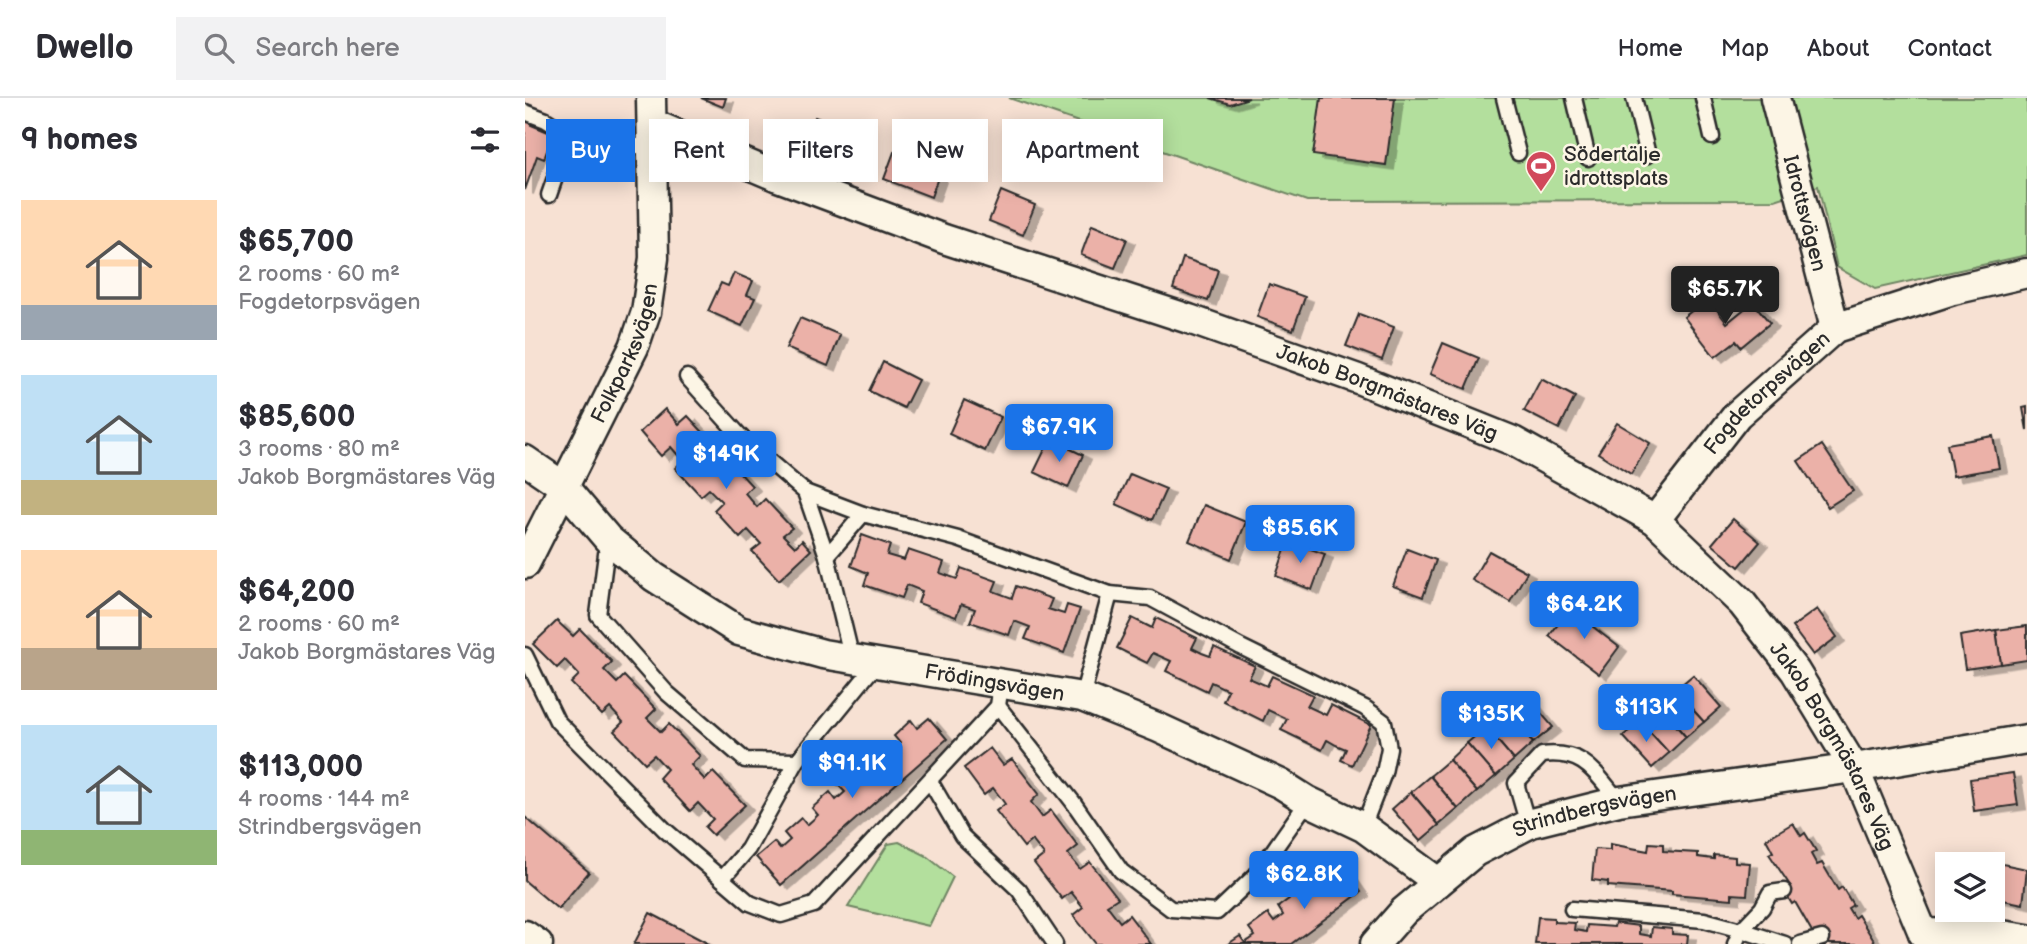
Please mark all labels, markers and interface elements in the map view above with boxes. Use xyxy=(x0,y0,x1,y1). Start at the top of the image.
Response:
search box xyxy=(176,17,666,80)
text: Dwello xyxy=(35,28,134,68)
icon: search xyxy=(200,29,238,67)
text: Search here xyxy=(256,33,400,64)
text: Home xyxy=(1618,34,1683,63)
text: Map xyxy=(1721,34,1769,63)
text: About xyxy=(1807,34,1869,63)
text: Contact xyxy=(1907,34,1992,63)
chip: Buy xyxy=(546,119,635,182)
chip: Rent xyxy=(649,119,749,182)
chip: Filters xyxy=(763,119,878,182)
chip: New xyxy=(892,119,988,182)
chip: Apartment xyxy=(1002,119,1163,182)
icon: filters xyxy=(466,121,504,159)
text: 9 homes xyxy=(21,122,138,158)
place label: Södertälje idrottsplats xyxy=(1564,142,1668,191)
sports icon: Södertälje idrottsplats xyxy=(1524,149,1558,193)
street label: Idrottsvägen xyxy=(1777,153,1832,274)
text: $65,700 xyxy=(238,224,354,260)
icon: home xyxy=(77,228,161,312)
text: 2 rooms · 60 m² xyxy=(238,260,400,288)
pin: $65.7K xyxy=(1668,266,1782,326)
text: $65.7K xyxy=(1687,275,1763,303)
street label: Folkparksvägen xyxy=(586,282,663,427)
text: Fogdetorpsvägen xyxy=(238,288,420,316)
street label: Fogdetorpsvägen xyxy=(1699,326,1835,460)
street label: Jakob Borgmästares Väg xyxy=(1273,339,1501,447)
text: $85,600 xyxy=(238,399,355,435)
icon: home xyxy=(77,403,161,487)
pin: $67.9K xyxy=(1002,404,1116,464)
text: $67.9K xyxy=(1021,413,1097,441)
pin: $149K xyxy=(677,432,775,491)
text: 3 rooms · 80 m² xyxy=(238,435,400,463)
text: $149K xyxy=(692,440,760,468)
text: Jakob Borgmästares Väg xyxy=(238,463,496,491)
pin: $85.6K xyxy=(1243,505,1357,565)
text: $85.6K xyxy=(1262,514,1338,542)
text: $64,200 xyxy=(238,574,355,610)
icon: home xyxy=(77,578,161,662)
pin: $64.2K xyxy=(1527,582,1641,641)
text: $64.2K xyxy=(1545,590,1623,618)
text: 2 rooms · 60 m² xyxy=(238,610,400,638)
street label: Jakob Borgmästares Väg xyxy=(1764,637,1899,854)
text: Jakob Borgmästares Väg xyxy=(238,638,496,666)
street label: Frödingsvägen xyxy=(923,659,1066,707)
pin: $113K xyxy=(1597,684,1695,744)
pin: $135K xyxy=(1442,692,1540,751)
text: $113K xyxy=(1614,693,1678,721)
text: $135K xyxy=(1457,700,1525,728)
pin: $91.1K xyxy=(795,740,909,800)
text: $113,000 xyxy=(238,749,363,785)
text: $91.1K xyxy=(818,749,886,777)
icon: home xyxy=(77,753,161,837)
street label: Strindbergsvägen xyxy=(1508,781,1678,843)
text: 4 rooms · 144 m² xyxy=(238,785,410,813)
text: Strindbergsvägen xyxy=(238,813,422,841)
pin: $62.8K xyxy=(1247,852,1361,911)
map controls xyxy=(1935,852,2005,922)
button: layers xyxy=(1935,852,2005,922)
text: $62.8K xyxy=(1265,860,1343,888)

